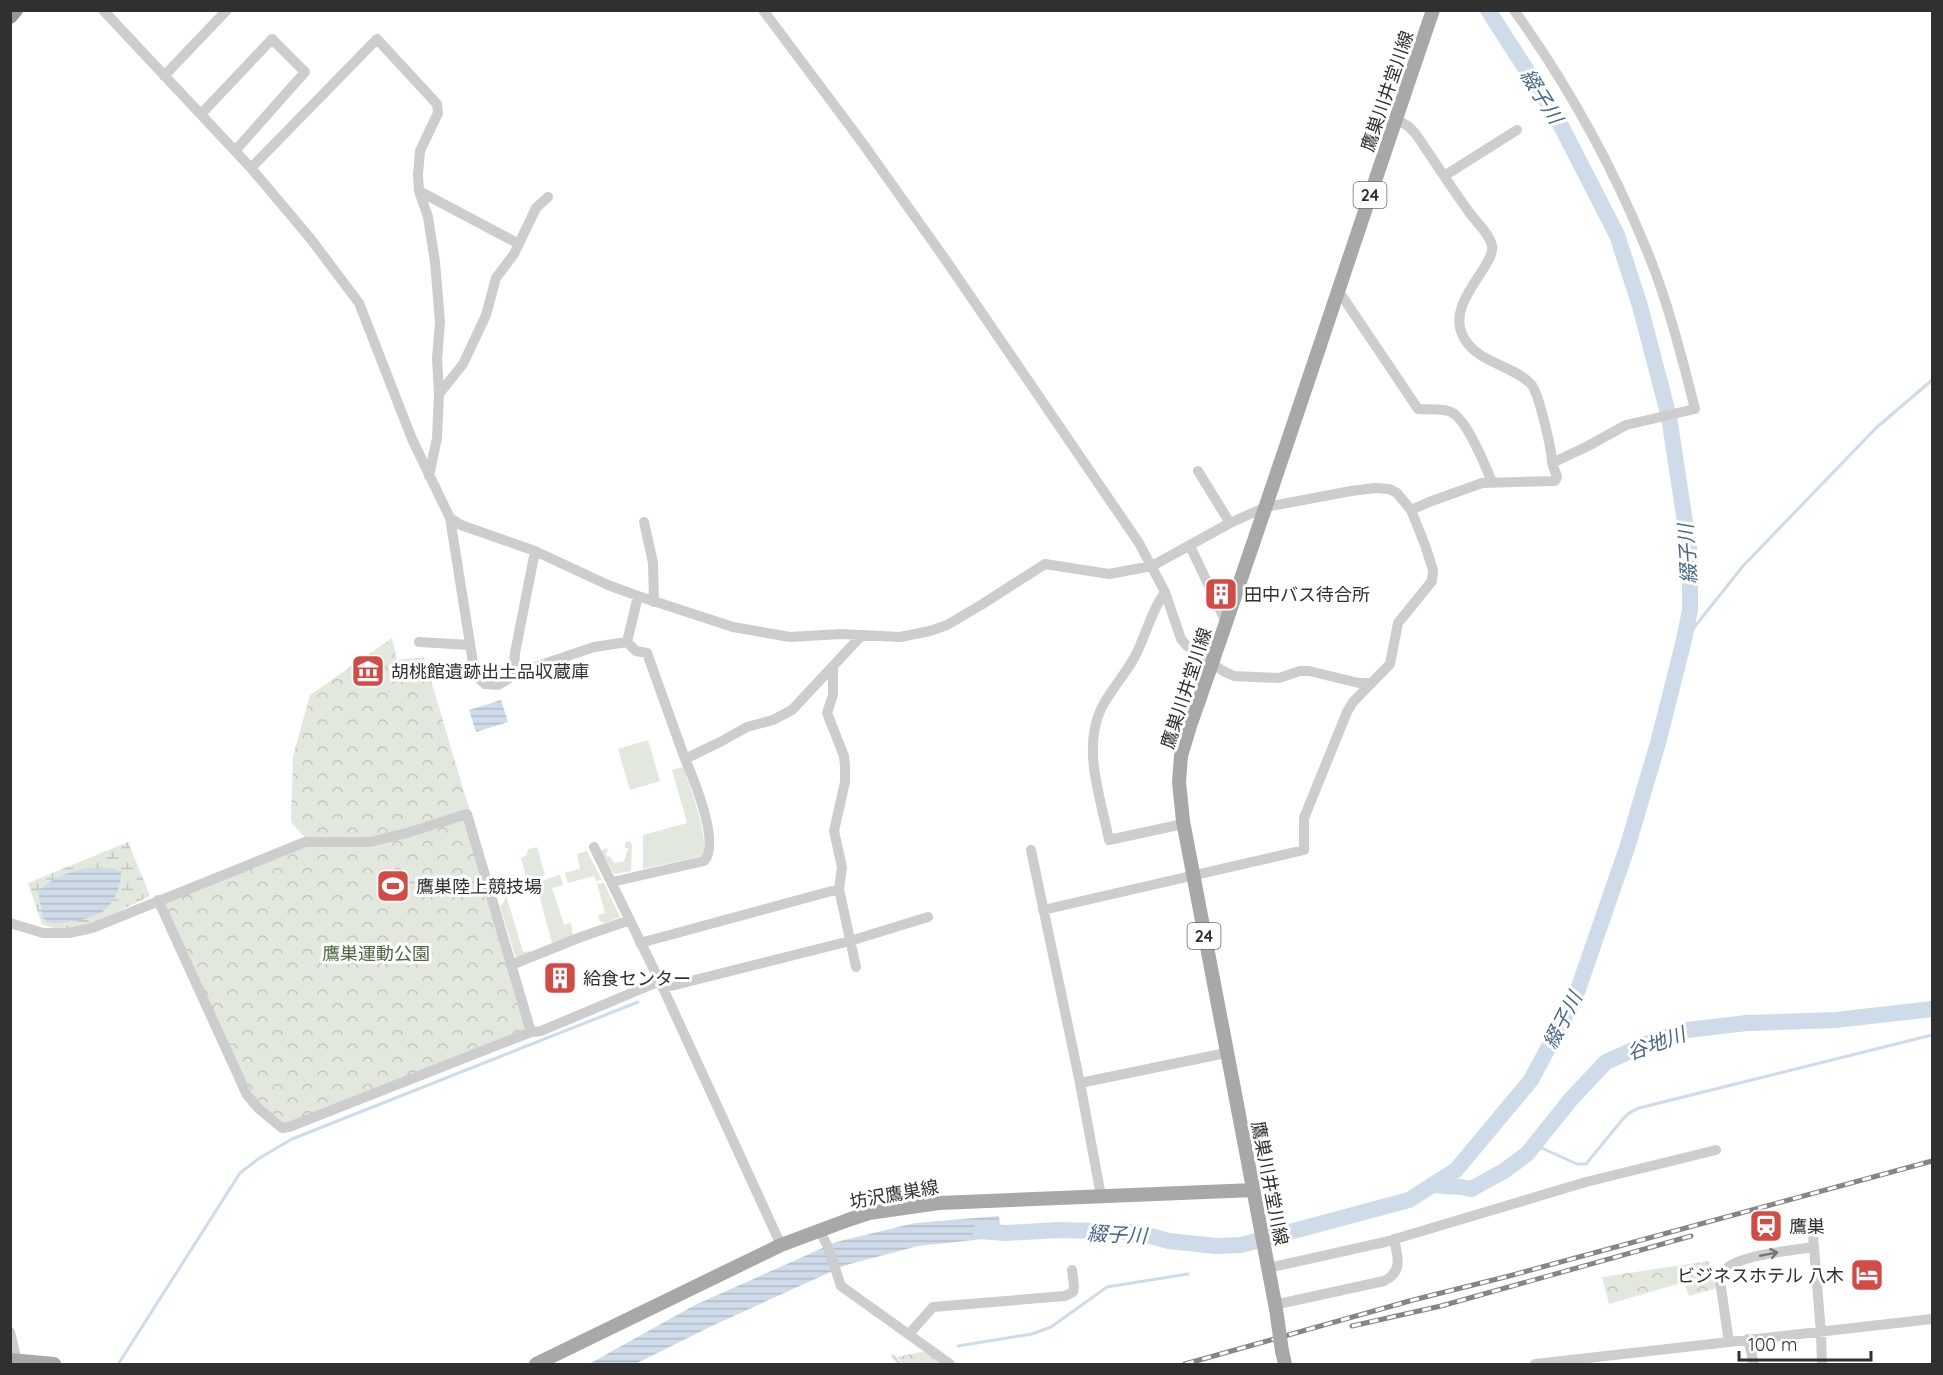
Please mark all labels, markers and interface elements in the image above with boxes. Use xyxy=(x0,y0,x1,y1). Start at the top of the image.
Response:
street label: 鷹巣川井堂川線 xyxy=(1356,28,1418,154)
water label: 綴子川 xyxy=(1516,64,1570,130)
road number: 24 xyxy=(1354,182,1386,208)
water label: 綴子川 xyxy=(1672,521,1702,585)
building icon: 田中バス待合所 xyxy=(1203,576,1239,612)
place label: 田中バス待合所 xyxy=(1244,583,1370,606)
street label: 鷹巣川井堂川線 xyxy=(1156,625,1216,751)
museum icon: 胡桃館遺跡出土品収蔵庫 xyxy=(350,653,386,689)
place label: 胡桃館遺跡出土品収蔵庫 xyxy=(391,660,589,683)
sports icon: 鷹巣陸上競技場 xyxy=(375,868,411,904)
place label: 鷹巣陸上競技場 xyxy=(416,875,542,898)
road number: 24 xyxy=(1188,923,1220,949)
park label: 鷹巣運動公園 xyxy=(322,942,430,965)
building icon: 給食センター xyxy=(542,960,578,996)
place label: 給食センター xyxy=(583,967,691,990)
water label: 綴子川 xyxy=(1537,986,1588,1052)
water label: 谷地川 xyxy=(1624,1020,1690,1065)
street label: 鷹巣川井堂川線 xyxy=(1247,1119,1293,1247)
street label: 坊沢鷹巣線 xyxy=(848,1175,940,1213)
station icon: 鷹巣 xyxy=(1748,1208,1784,1244)
place label: 鷹巣 xyxy=(1789,1215,1825,1238)
water label: 綴子川 xyxy=(1086,1220,1150,1248)
one-way arrow xyxy=(1759,1249,1778,1260)
hotel icon: ビジネスホテル 八木 xyxy=(1849,1257,1885,1293)
place label: ビジネスホテル 八木 xyxy=(1677,1264,1844,1287)
scale bar xyxy=(1739,1324,1871,1362)
text: 100 m xyxy=(1748,1333,1797,1356)

